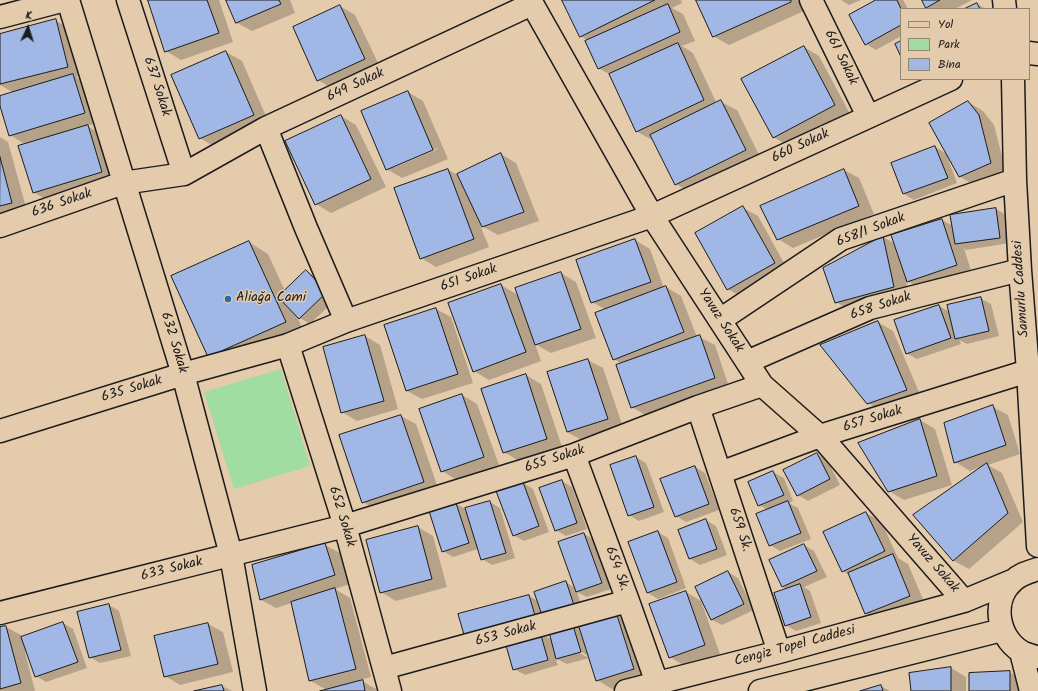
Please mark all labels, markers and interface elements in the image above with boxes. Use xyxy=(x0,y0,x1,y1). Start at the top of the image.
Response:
text: K xyxy=(25,7,33,25)
north arrow xyxy=(8,8,48,48)
legend xyxy=(900,8,1030,80)
text: Yol xyxy=(938,15,953,34)
street label: 661 Sokak xyxy=(820,28,860,88)
text: Park xyxy=(938,35,960,54)
street label: 637 Sokak xyxy=(139,55,173,119)
text: Bina xyxy=(938,55,961,74)
street label: 649 Sokak xyxy=(325,65,387,107)
street label: 660 Sokak xyxy=(770,126,832,168)
street label: 636 Sokak xyxy=(30,186,94,222)
street label: 658/1 Sokak xyxy=(834,210,908,252)
street label: Samurlu Caddesi xyxy=(1010,240,1034,338)
street label: 651 Sokak xyxy=(438,261,500,297)
street label: Yavuz Sokak xyxy=(693,286,747,356)
street label: 658 Sokak xyxy=(849,289,913,325)
place label: Aliağa Cami xyxy=(236,291,306,307)
marker: Aliağa Cami xyxy=(223,294,233,304)
street label: 632 Sokak xyxy=(156,310,190,376)
street label: 635 Sokak xyxy=(100,373,164,407)
street label: 657 Sokak xyxy=(841,403,905,437)
street label: 655 Sokak xyxy=(523,442,587,478)
street label: 652 Sokak xyxy=(324,485,358,549)
street label: 659 Sk. xyxy=(724,506,754,554)
street label: Yavuz Sokak xyxy=(902,531,962,597)
street label: 654 Sk. xyxy=(600,545,632,593)
street label: 633 Sokak xyxy=(139,554,205,586)
street label: 653 Sokak xyxy=(474,619,538,651)
street label: Cengiz Topel Caddesi xyxy=(733,623,857,671)

